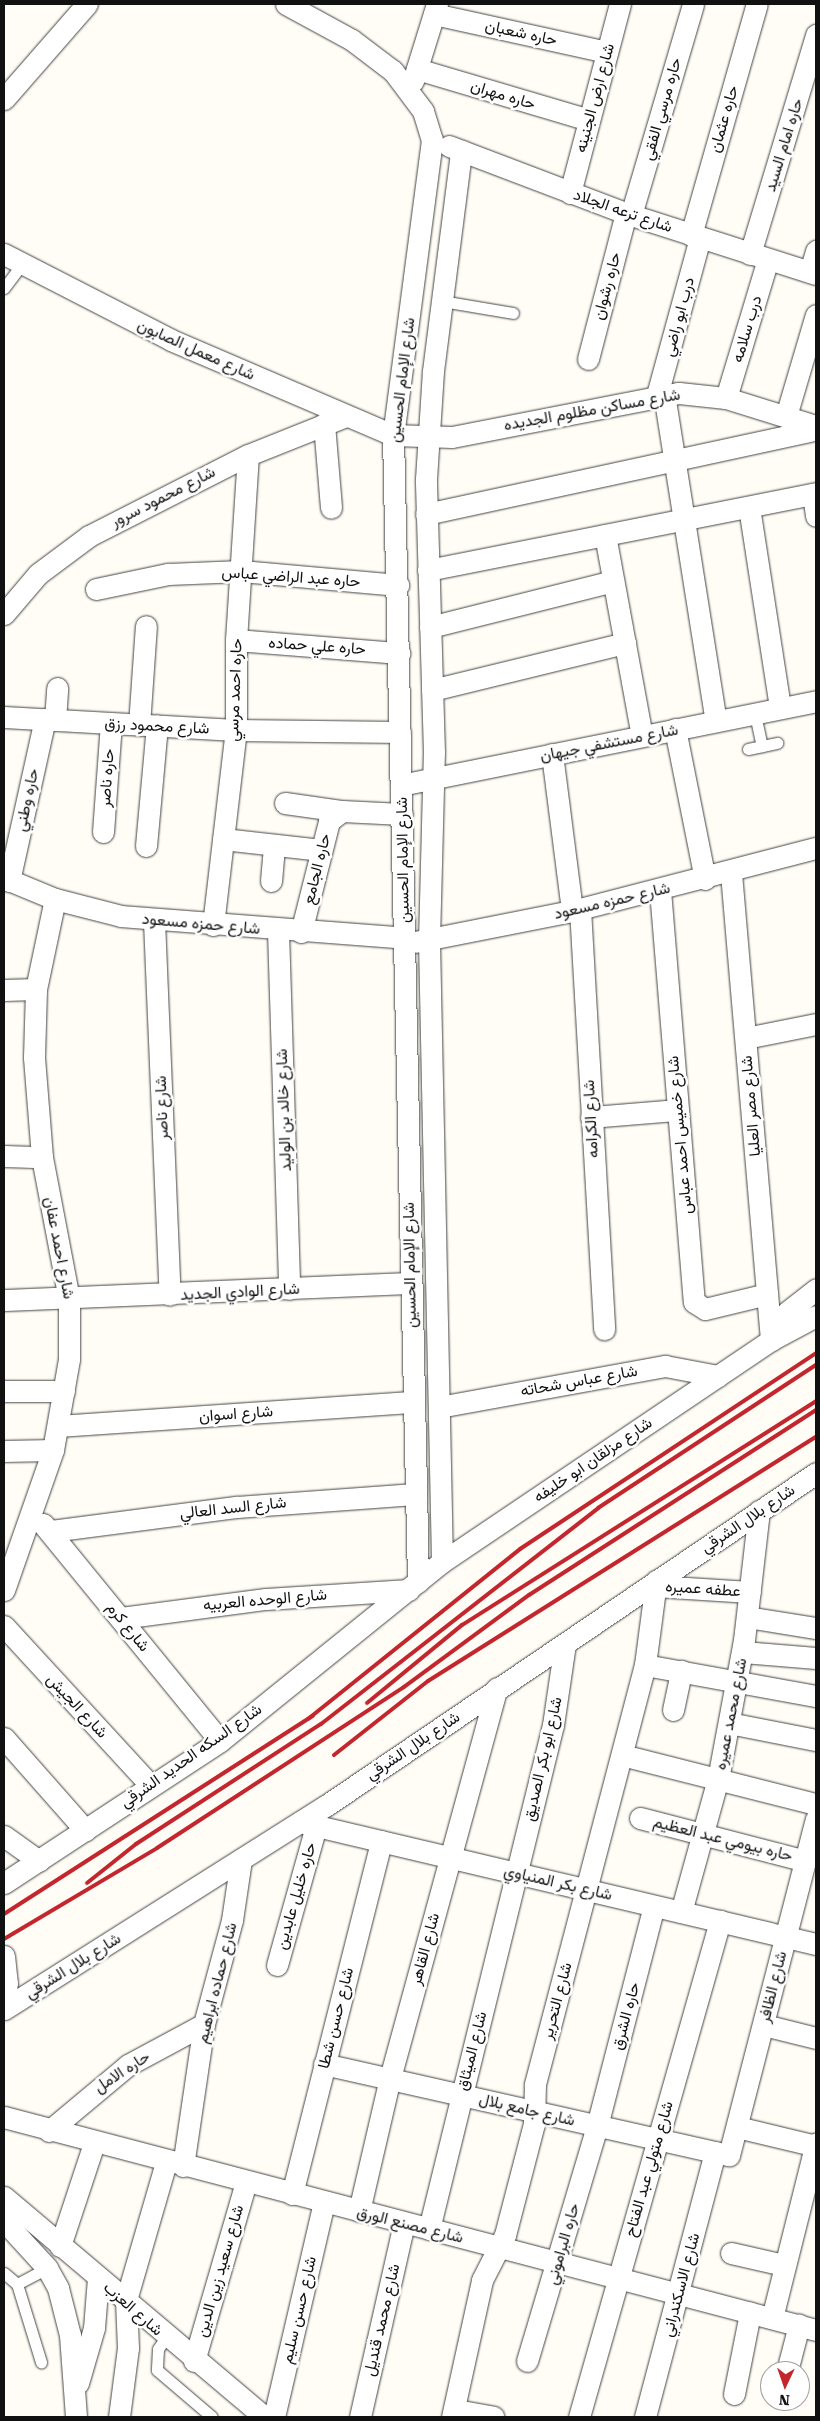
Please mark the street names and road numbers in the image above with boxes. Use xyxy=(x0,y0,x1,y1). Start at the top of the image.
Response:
street label: حاره شعبان xyxy=(483,16,559,50)
street label: شارع ارض الجنينه xyxy=(571,41,619,155)
street label: حاره مرسي الفقي xyxy=(638,56,686,162)
street label: حاره مهران xyxy=(468,76,538,114)
street label: حاره عثمان xyxy=(705,83,743,155)
street label: حاره امام السيد xyxy=(761,96,807,194)
street label: شارع ترعه الجلاد xyxy=(571,185,675,237)
street label: حاره رشوان xyxy=(589,250,625,322)
street label: درب ابو راضي xyxy=(659,275,699,359)
street label: درب سلامه xyxy=(728,293,766,365)
street label: شارع معمل الصابون xyxy=(134,315,258,385)
street label: شارع الإمام الحسين xyxy=(385,316,419,444)
street label: شارع مساكن مظلوم الجديده xyxy=(502,385,682,435)
street label: شارع محمود سرور xyxy=(107,462,219,532)
street label: حاره عبد الراضي عباس xyxy=(221,563,361,591)
street label: حاره علي حماده xyxy=(268,633,366,659)
street label: حاره احمد مرسي xyxy=(224,638,246,742)
street label: شارع محمود رزق xyxy=(104,714,210,738)
street label: شارع مستشفي جيهان xyxy=(538,720,680,766)
street label: حاره ناصر xyxy=(95,748,119,808)
street label: حاره وطني xyxy=(11,767,43,833)
street label: شارع الإمام الحسين xyxy=(392,797,414,923)
street label: حاره الجامع xyxy=(299,832,335,906)
street label: شارع حمزه مسعود xyxy=(552,878,672,924)
street label: شارع حمزه مسعود xyxy=(141,909,261,939)
street label: شارع خالد بن الوليد xyxy=(272,1048,296,1172)
street label: شارع خميس احمد عباس xyxy=(664,1055,696,1215)
street label: شارع مصر العليا xyxy=(737,1055,765,1157)
street label: شارع ناصر xyxy=(151,1075,173,1141)
street label: شارع الكرامه xyxy=(579,1079,603,1159)
street label: شارع احمد عفان xyxy=(40,1195,78,1301)
street label: شارع الإمام الحسين xyxy=(399,1202,421,1328)
street label: شارع الوادي الجديد xyxy=(180,1279,300,1305)
street label: شارع عباس شحاته xyxy=(519,1361,639,1401)
street label: شارع اسوان xyxy=(198,1402,274,1426)
street label: شارع مزلقان ابو خليفه xyxy=(530,1413,656,1507)
street label: شارع بلال الشرقي xyxy=(697,1480,799,1558)
street label: شارع السد العالي xyxy=(179,1493,287,1523)
street label: عطفه عميره xyxy=(665,1577,741,1601)
street label: شارع الوحده العربيه xyxy=(202,1585,328,1615)
street label: شارع كرم xyxy=(102,1599,154,1655)
street label: شارع محمد عميره xyxy=(711,1656,751,1772)
street label: شارع الجيش xyxy=(42,1670,112,1742)
street label: شارع ابو بكر الصديق xyxy=(519,1695,567,1823)
street label: شارع السكه الحديد الشرقي xyxy=(116,1700,266,1812)
street label: شارع بلال الشرقي xyxy=(362,1707,464,1785)
street label: حاره بيومي عبد العظيم xyxy=(651,1812,795,1866)
street label: حاره خليل عابدين xyxy=(272,1840,320,1952)
street label: شارع بكر المنياوي xyxy=(502,1861,614,1905)
street label: شارع القاهر xyxy=(406,1911,444,1987)
street label: شارع حماده ابراهيم xyxy=(193,1921,241,2045)
street label: شارع بلال الشرقي xyxy=(21,1929,125,2003)
street label: شارع الظافر xyxy=(755,1949,791,2025)
street label: شارع التحرير xyxy=(537,1960,577,2042)
street label: شارع حسن شطا xyxy=(314,1965,358,2071)
street label: حاره الشرق xyxy=(608,1980,644,2052)
street label: شارع الميثاق xyxy=(453,2009,491,2093)
street label: حاره الامل xyxy=(90,2047,154,2097)
street label: شارع جامع بلال xyxy=(477,2090,577,2130)
street label: شارع متولي عبد الفتاح xyxy=(620,2099,678,2239)
street label: حاره البراموني xyxy=(542,2201,584,2287)
street label: شارع مصنع الورق xyxy=(355,2202,465,2248)
street label: شارع سعيد زين الدين xyxy=(192,2203,248,2339)
street label: شارع الاسكندراني xyxy=(658,2231,704,2339)
street label: شارع حسن سليم xyxy=(277,2254,321,2366)
street label: شارع محمد قنديل xyxy=(360,2262,404,2378)
street label: شارع العزب xyxy=(99,2278,167,2340)

